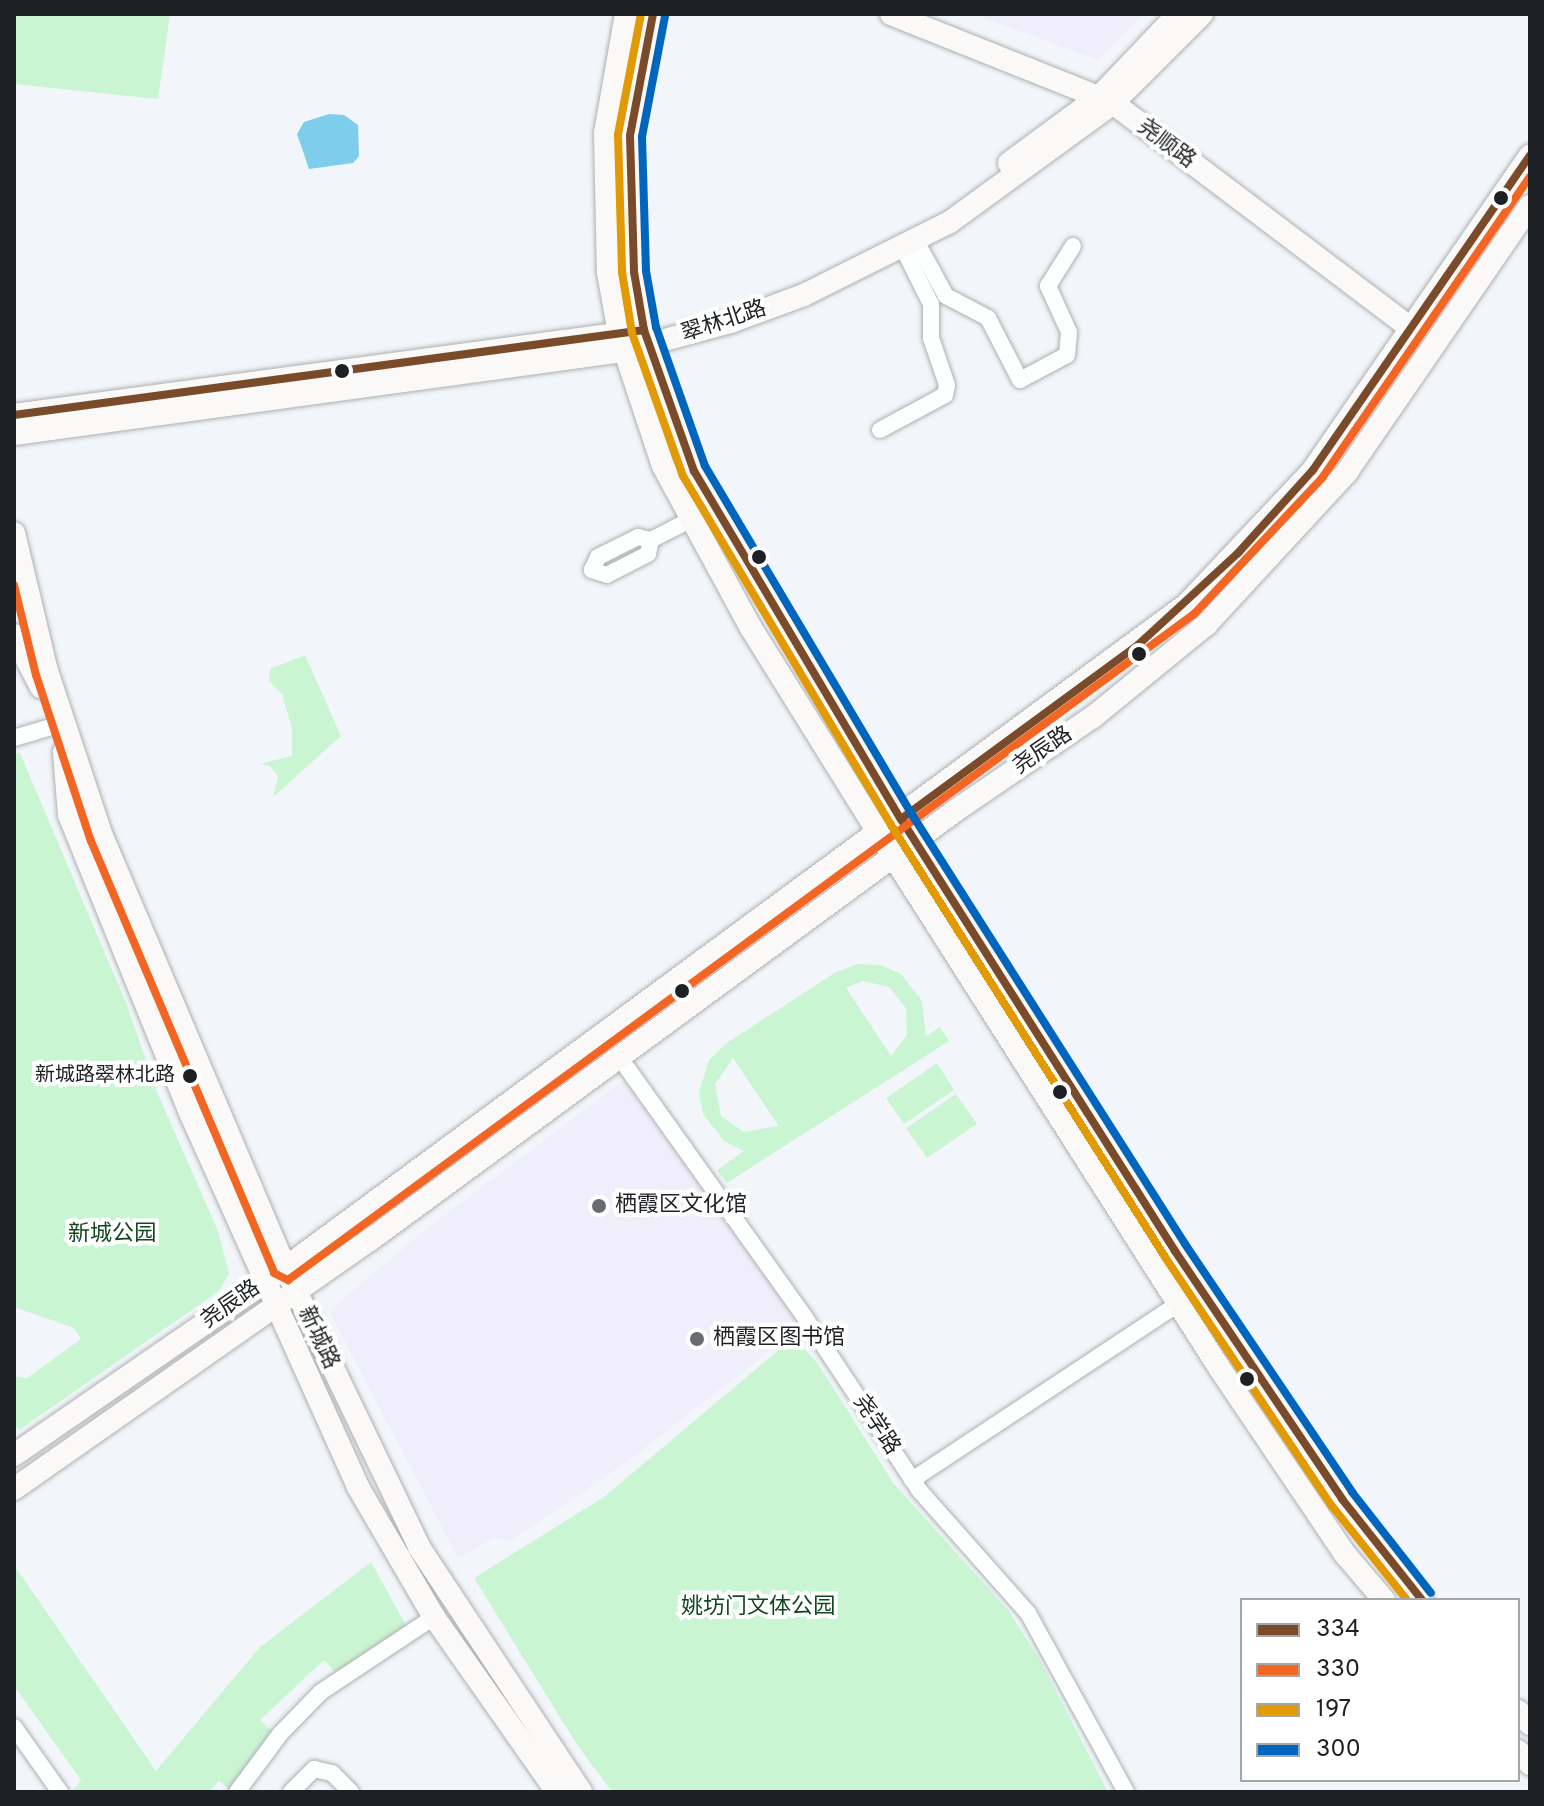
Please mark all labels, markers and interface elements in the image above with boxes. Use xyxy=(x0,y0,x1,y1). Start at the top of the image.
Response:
street label: 尧顺路 xyxy=(1132,114,1200,174)
unlabelled marker xyxy=(1493,190,1509,206)
street label: 翠林北路 xyxy=(678,296,770,348)
unlabelled marker xyxy=(334,363,350,379)
unlabelled marker xyxy=(751,549,767,565)
unlabelled marker xyxy=(1131,646,1147,662)
street label: 尧辰路 xyxy=(1008,722,1078,780)
unlabelled marker xyxy=(674,983,690,999)
place label: 新城路·翠林北路 xyxy=(35,1064,175,1088)
marker: 新城路·翠林北路 xyxy=(182,1068,198,1084)
unlabelled marker xyxy=(1052,1084,1068,1100)
place label: 栖霞区文化馆 xyxy=(615,1193,747,1219)
marker: 栖霞区文化馆 xyxy=(590,1197,608,1215)
park label: 新城公园 xyxy=(68,1222,156,1248)
street label: 尧辰路 xyxy=(196,1275,266,1335)
street label: 新城路 xyxy=(292,1303,344,1373)
place label: 栖霞区图书馆 xyxy=(713,1326,845,1352)
marker: 栖霞区图书馆 xyxy=(688,1330,706,1348)
unlabelled marker xyxy=(1239,1371,1255,1387)
street label: 尧学路 xyxy=(847,1390,905,1460)
park label: 姚坊门文体公园 xyxy=(681,1595,835,1621)
legend xyxy=(1240,1598,1520,1782)
text: 334 xyxy=(1316,1615,1360,1645)
text: 330 xyxy=(1316,1655,1360,1685)
text: 197 xyxy=(1316,1695,1351,1725)
text: 300 xyxy=(1316,1735,1361,1765)

